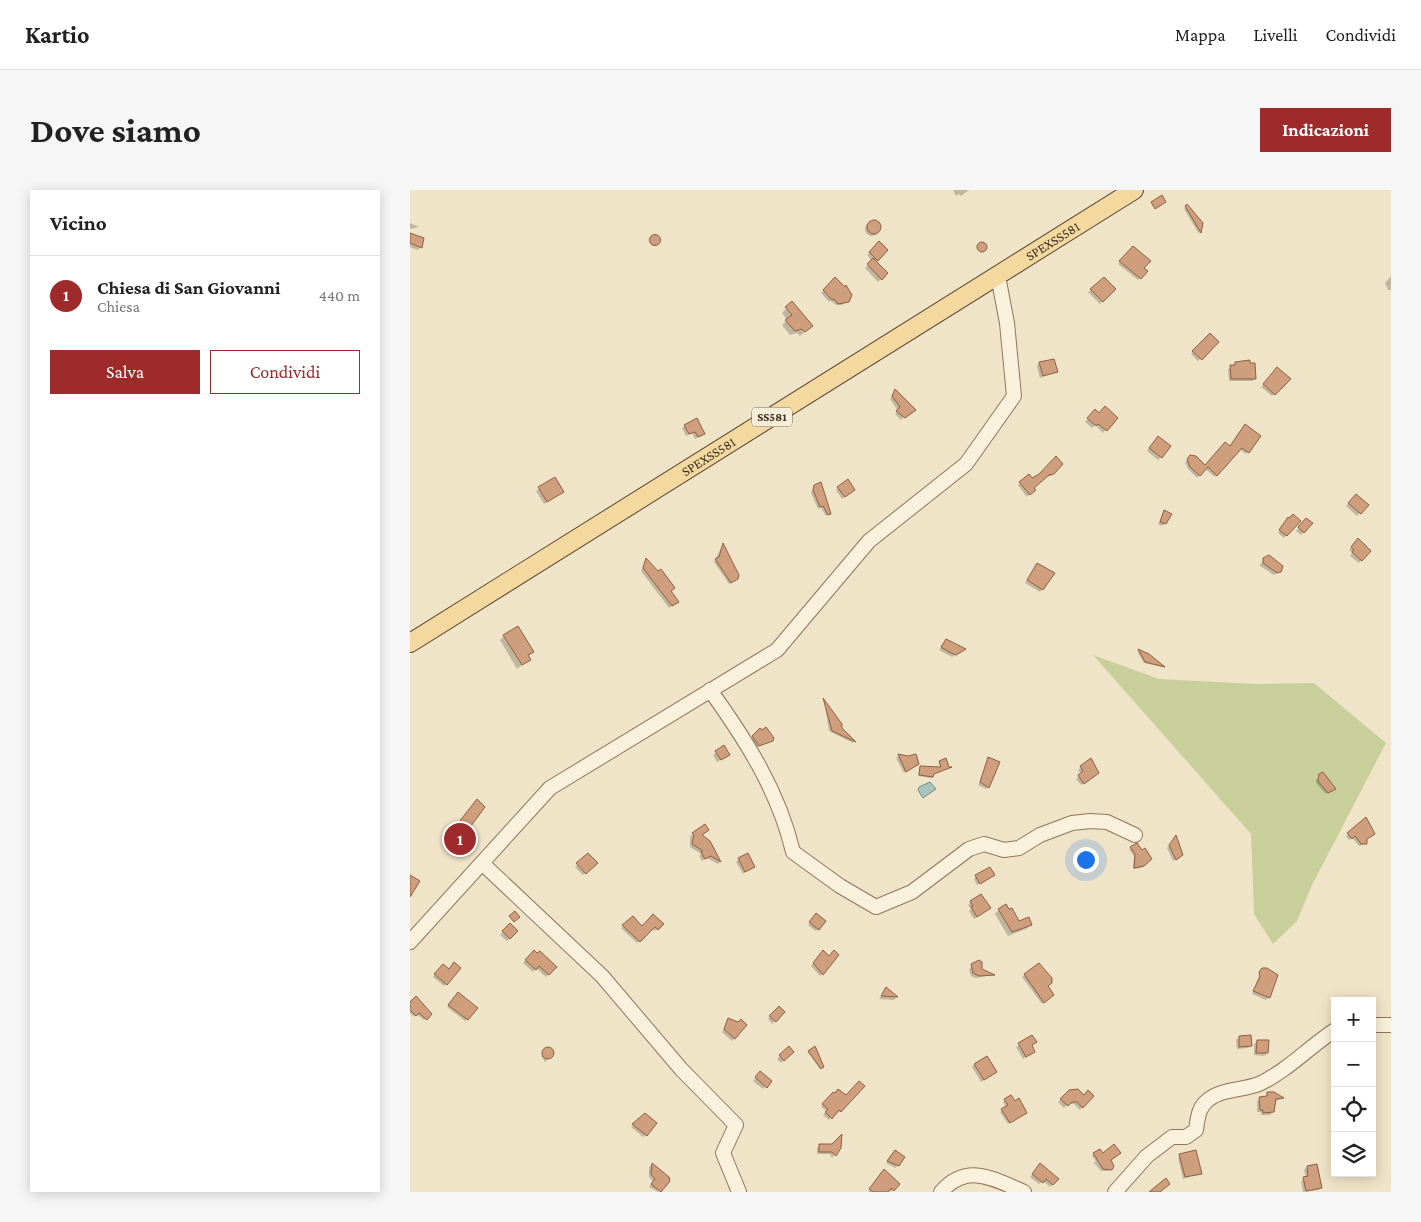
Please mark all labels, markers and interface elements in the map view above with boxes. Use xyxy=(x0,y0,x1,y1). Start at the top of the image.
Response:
text: Kartio xyxy=(25,21,90,48)
text: Mappa xyxy=(1175,25,1226,45)
text: Livelli xyxy=(1254,25,1297,45)
text: Condividi xyxy=(1325,25,1396,45)
button: Indicazioni xyxy=(1260,108,1391,152)
text: Dove siamo xyxy=(30,111,201,150)
text: Vicino xyxy=(50,211,107,235)
street label: SPEXSS581 xyxy=(1023,218,1083,264)
text: Chiesa di San Giovanni xyxy=(97,277,280,298)
text: 1 xyxy=(63,287,69,304)
text: 440 m xyxy=(319,287,360,304)
text: Chiesa xyxy=(97,298,140,315)
button: Salva xyxy=(50,350,200,394)
button: Condividi xyxy=(210,350,360,394)
road number: SS581 xyxy=(752,408,792,426)
street label: SPEXSS581 xyxy=(678,433,739,479)
pin: 1 xyxy=(444,820,476,858)
your location xyxy=(1073,847,1099,873)
map controls xyxy=(1331,997,1376,1177)
button: + xyxy=(1331,997,1376,1042)
button: − xyxy=(1331,1042,1376,1087)
button: locate xyxy=(1331,1087,1376,1132)
button: layers xyxy=(1331,1132,1376,1177)

